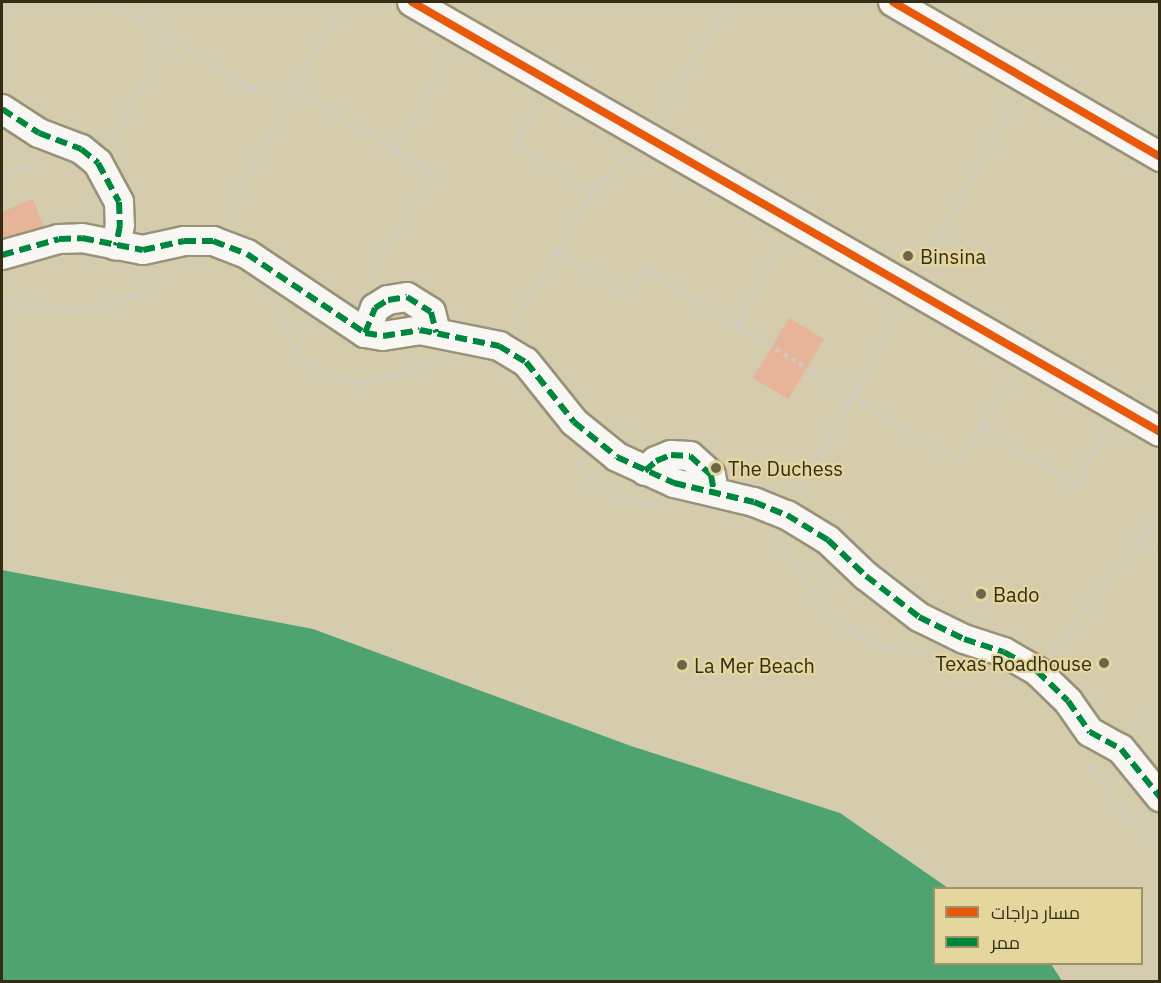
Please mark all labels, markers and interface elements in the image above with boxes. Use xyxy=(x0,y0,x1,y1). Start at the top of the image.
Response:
place label: Binsina xyxy=(920,244,986,268)
marker: Binsina xyxy=(901,249,915,263)
place label: The Duchess xyxy=(728,456,843,480)
marker: The Duchess xyxy=(709,461,723,475)
place label: Bado xyxy=(993,582,1040,606)
marker: Bado xyxy=(974,587,988,601)
place label: Texas Roadhouse xyxy=(935,651,1092,675)
place label: La Mer Beach xyxy=(694,653,815,677)
marker: Texas Roadhouse xyxy=(1097,656,1111,670)
marker: La Mer Beach xyxy=(675,658,689,672)
legend xyxy=(933,887,1143,965)
text: مسار دراجات xyxy=(991,901,1080,924)
text: ممر xyxy=(991,931,1020,954)

